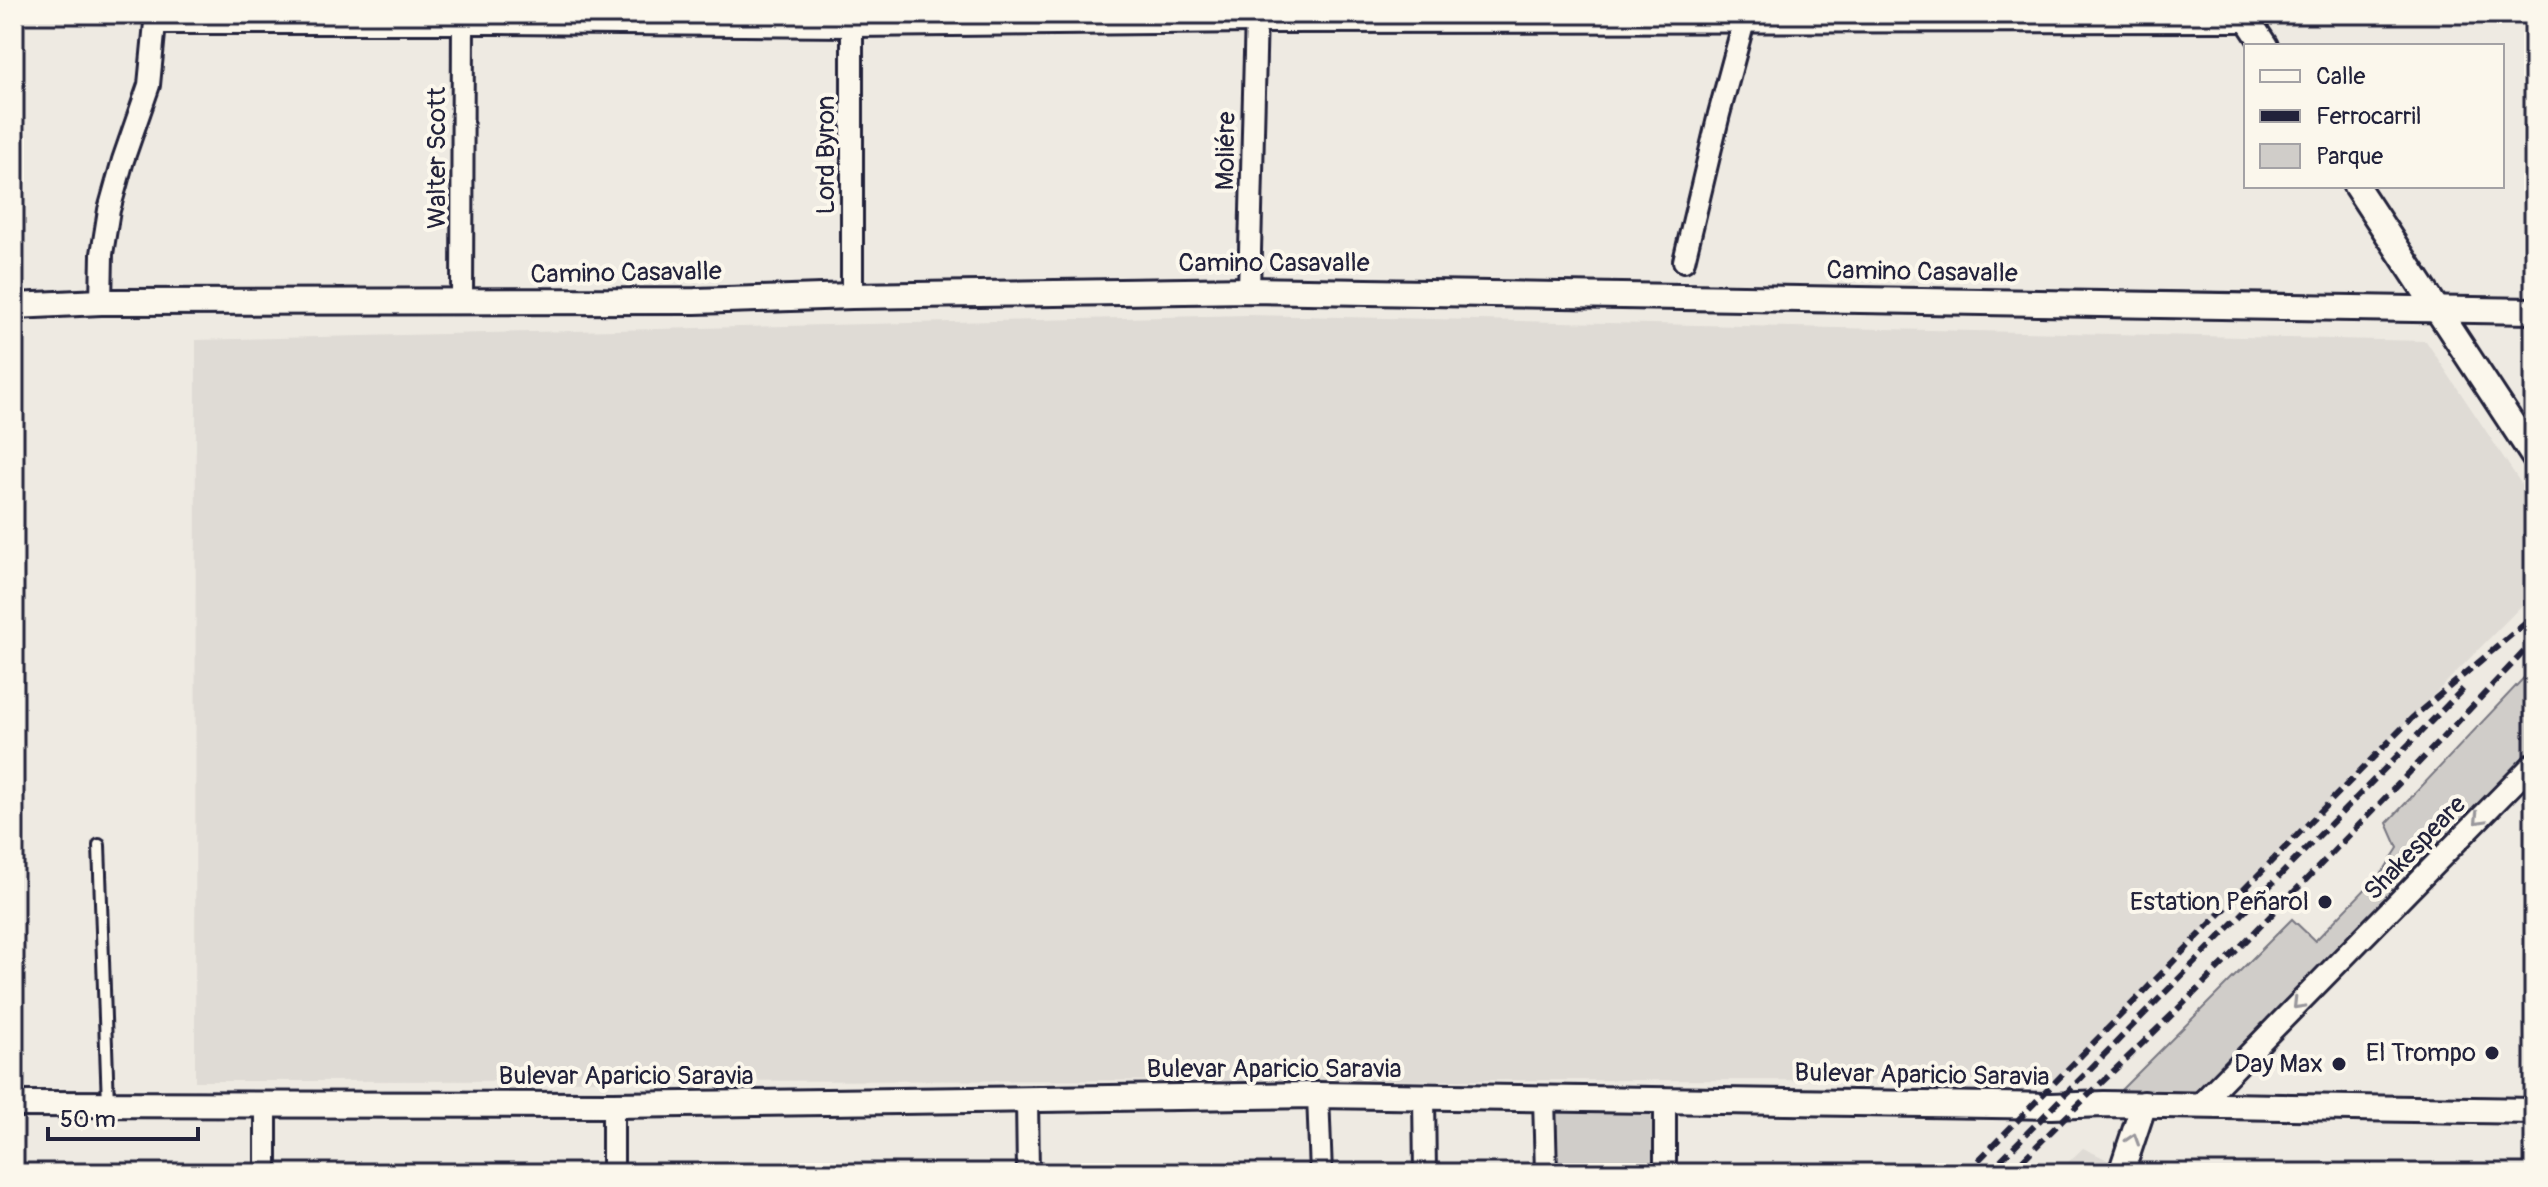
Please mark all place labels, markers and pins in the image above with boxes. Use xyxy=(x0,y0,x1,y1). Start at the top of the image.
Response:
place label: Estation Peñarol xyxy=(2130,886,2309,918)
marker: Estation Peñarol xyxy=(2316,893,2334,911)
place label: El Trompo xyxy=(2366,1037,2476,1069)
marker: El Trompo xyxy=(2483,1044,2501,1062)
place label: Day Max xyxy=(2234,1048,2323,1080)
marker: Day Max xyxy=(2330,1055,2348,1073)

